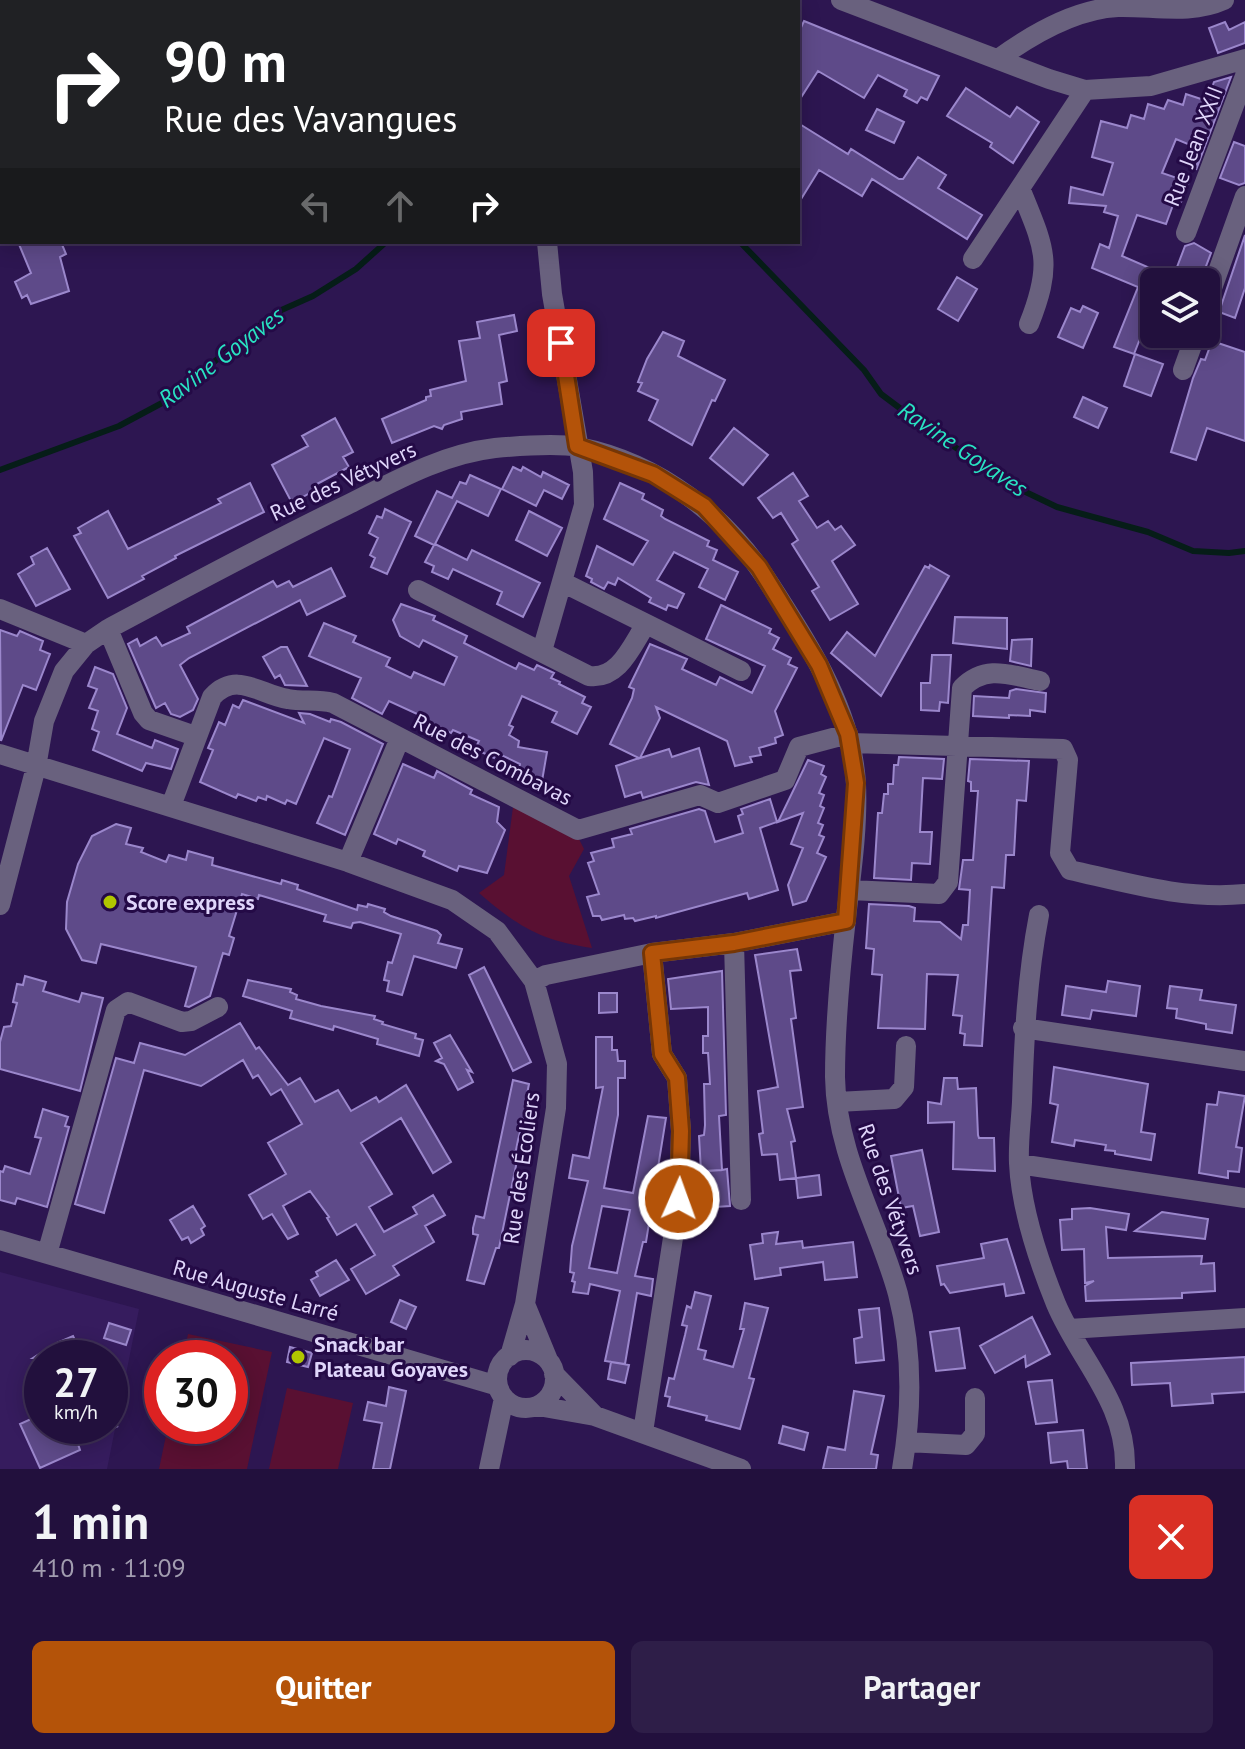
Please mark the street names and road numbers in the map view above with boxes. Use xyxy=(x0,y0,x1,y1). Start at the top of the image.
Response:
street label: Rue Jean XXII xyxy=(1157,82,1229,210)
street label: Rue des Vétyvers xyxy=(266,435,420,527)
street label: Rue des Combavas xyxy=(409,707,577,811)
street label: Rue des Écoliers xyxy=(496,1090,546,1246)
street label: Rue des Vétyvers xyxy=(852,1120,930,1278)
street label: Rue Auguste Larré xyxy=(170,1253,342,1327)

